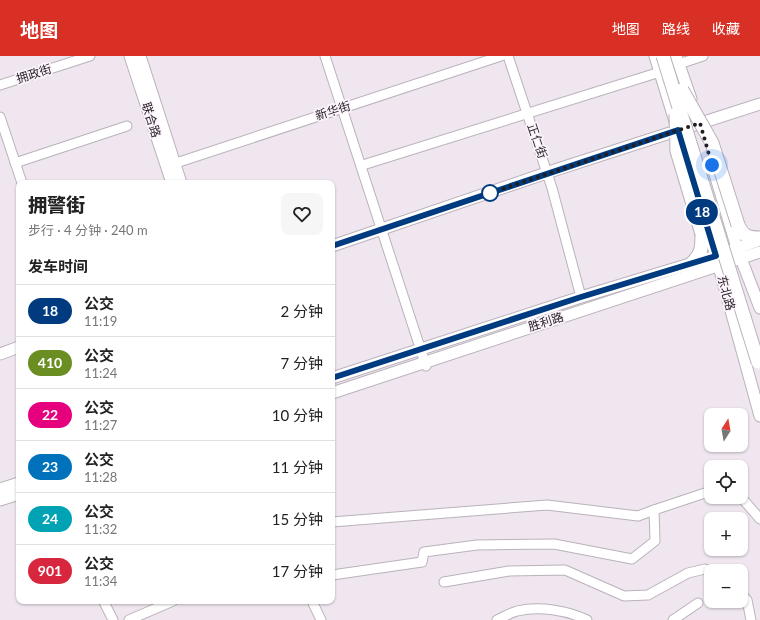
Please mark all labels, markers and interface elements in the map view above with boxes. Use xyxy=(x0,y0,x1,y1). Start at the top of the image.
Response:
text: 地图 xyxy=(20,18,58,41)
text: 地图 xyxy=(612,20,640,37)
text: 路线 xyxy=(662,20,690,37)
text: 收藏 xyxy=(712,20,740,37)
street label: 拥政街 xyxy=(14,61,53,86)
street label: 新华街 xyxy=(313,98,352,123)
street label: 联合路 xyxy=(139,100,164,139)
street label: 正仁街 xyxy=(525,121,550,160)
your location xyxy=(702,155,722,175)
unlabelled marker xyxy=(481,184,499,202)
text: 拥警街 xyxy=(28,193,85,216)
button: heart xyxy=(281,193,323,235)
line badge: 18 xyxy=(684,199,720,225)
text: 18 xyxy=(694,203,710,220)
text: 步行 · 4 分钟 · 240 m xyxy=(28,222,148,238)
text: 发车时间 xyxy=(28,257,88,275)
street label: 东北路 xyxy=(715,274,738,312)
text: 公交 xyxy=(84,294,114,312)
text: 18 xyxy=(42,302,58,319)
text: 2 分钟 xyxy=(280,302,323,320)
street label: 胜利路 xyxy=(526,309,565,334)
text: 11:19 xyxy=(84,313,117,329)
text: 公交 xyxy=(84,346,114,364)
text: 410 xyxy=(38,354,62,371)
text: 7 分钟 xyxy=(280,354,323,372)
text: 11:24 xyxy=(84,365,117,381)
text: 公交 xyxy=(84,398,114,416)
text: 22 xyxy=(42,406,58,423)
text: 10 分钟 xyxy=(272,406,323,424)
north arrow xyxy=(704,408,748,452)
map controls xyxy=(704,408,748,608)
text: 11:27 xyxy=(84,417,117,433)
text: 公交 xyxy=(84,450,114,468)
text: 23 xyxy=(42,458,58,475)
text: 11 分钟 xyxy=(272,458,323,476)
button: locate xyxy=(704,460,748,504)
text: 11:28 xyxy=(84,469,117,485)
text: 公交 xyxy=(84,502,114,520)
text: 24 xyxy=(42,510,58,527)
text: 15 分钟 xyxy=(272,510,323,528)
button: + xyxy=(704,512,748,556)
text: 11:32 xyxy=(84,521,117,537)
text: 公交 xyxy=(84,554,114,572)
text: 901 xyxy=(38,562,62,579)
text: 17 分钟 xyxy=(272,562,323,580)
button: − xyxy=(704,564,748,608)
text: 11:34 xyxy=(84,573,117,589)

